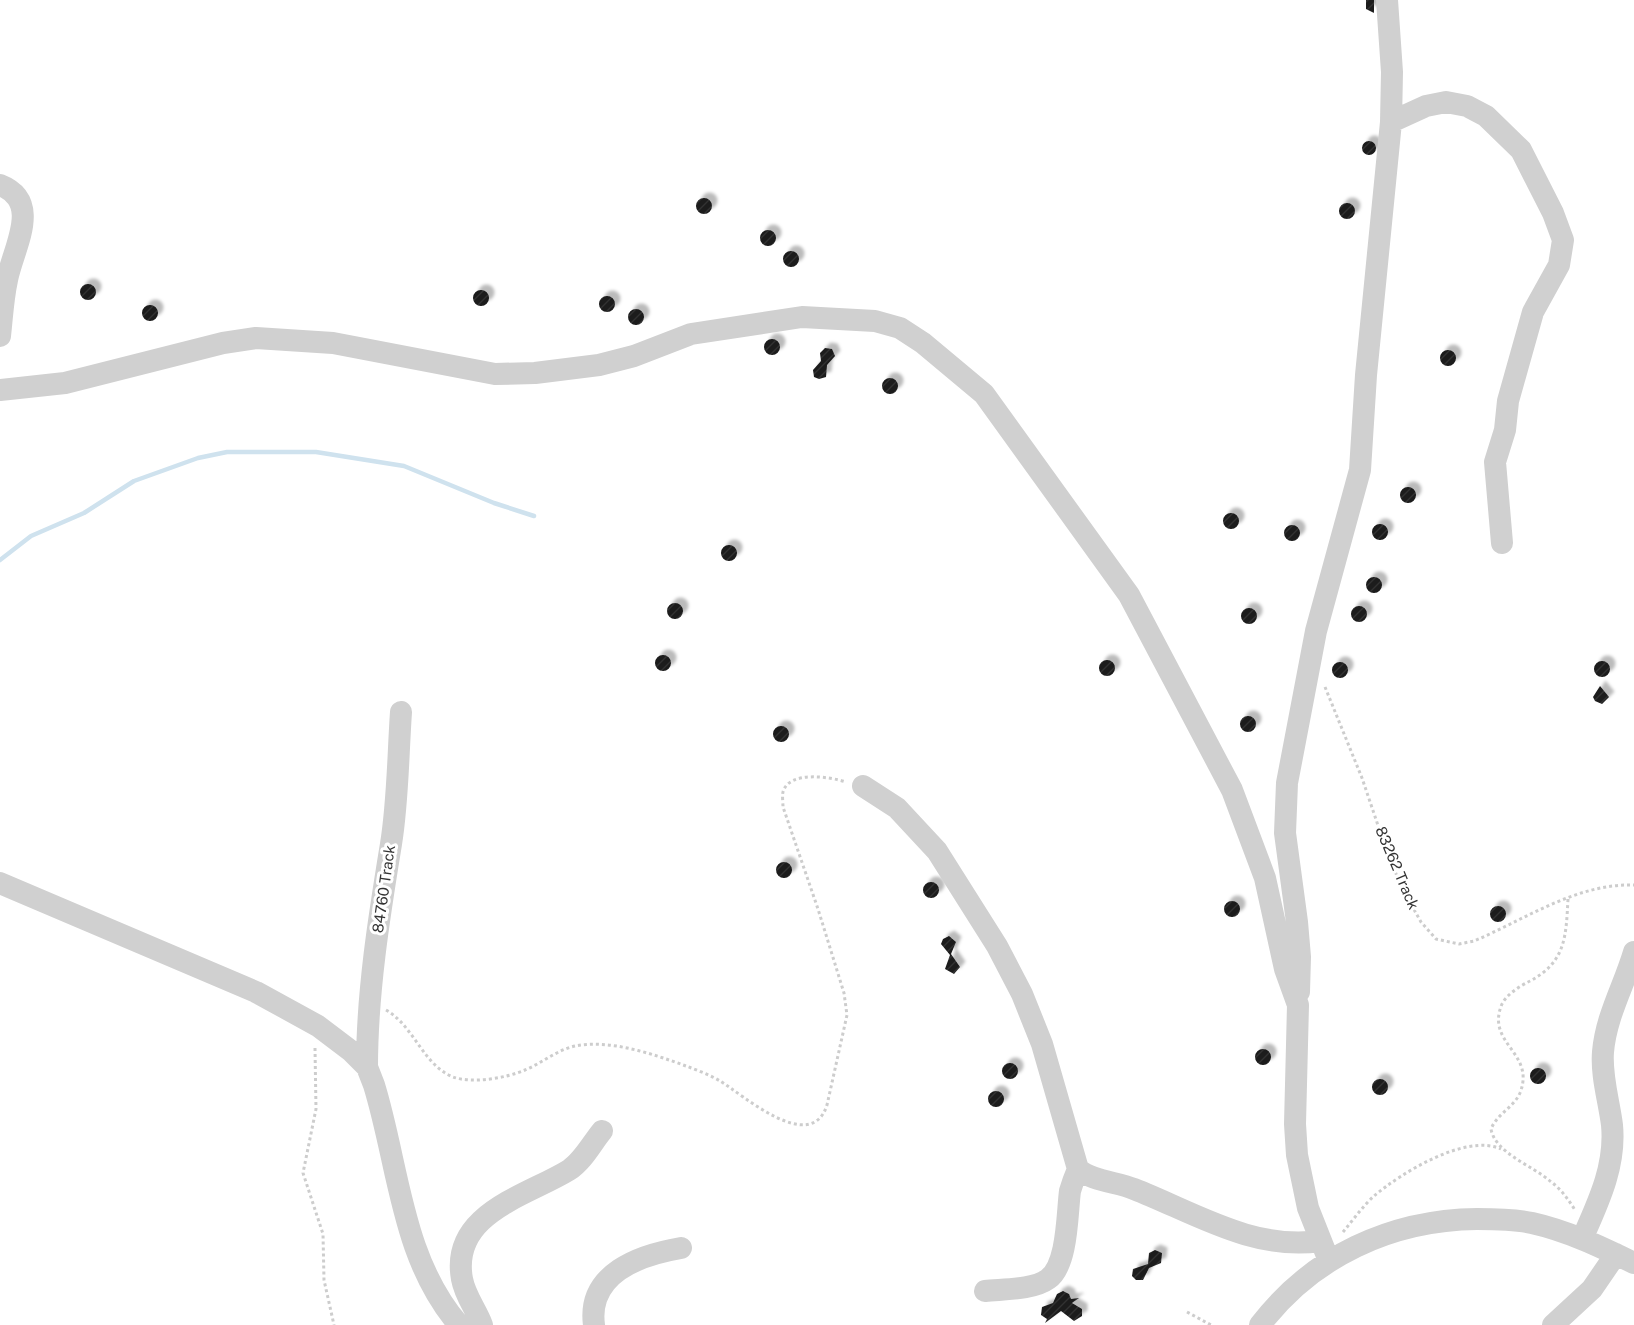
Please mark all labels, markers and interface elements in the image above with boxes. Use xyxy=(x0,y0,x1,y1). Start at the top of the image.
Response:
street label: 83262 Track xyxy=(1372,824,1423,912)
street label: 84760 Track xyxy=(369,844,398,934)

